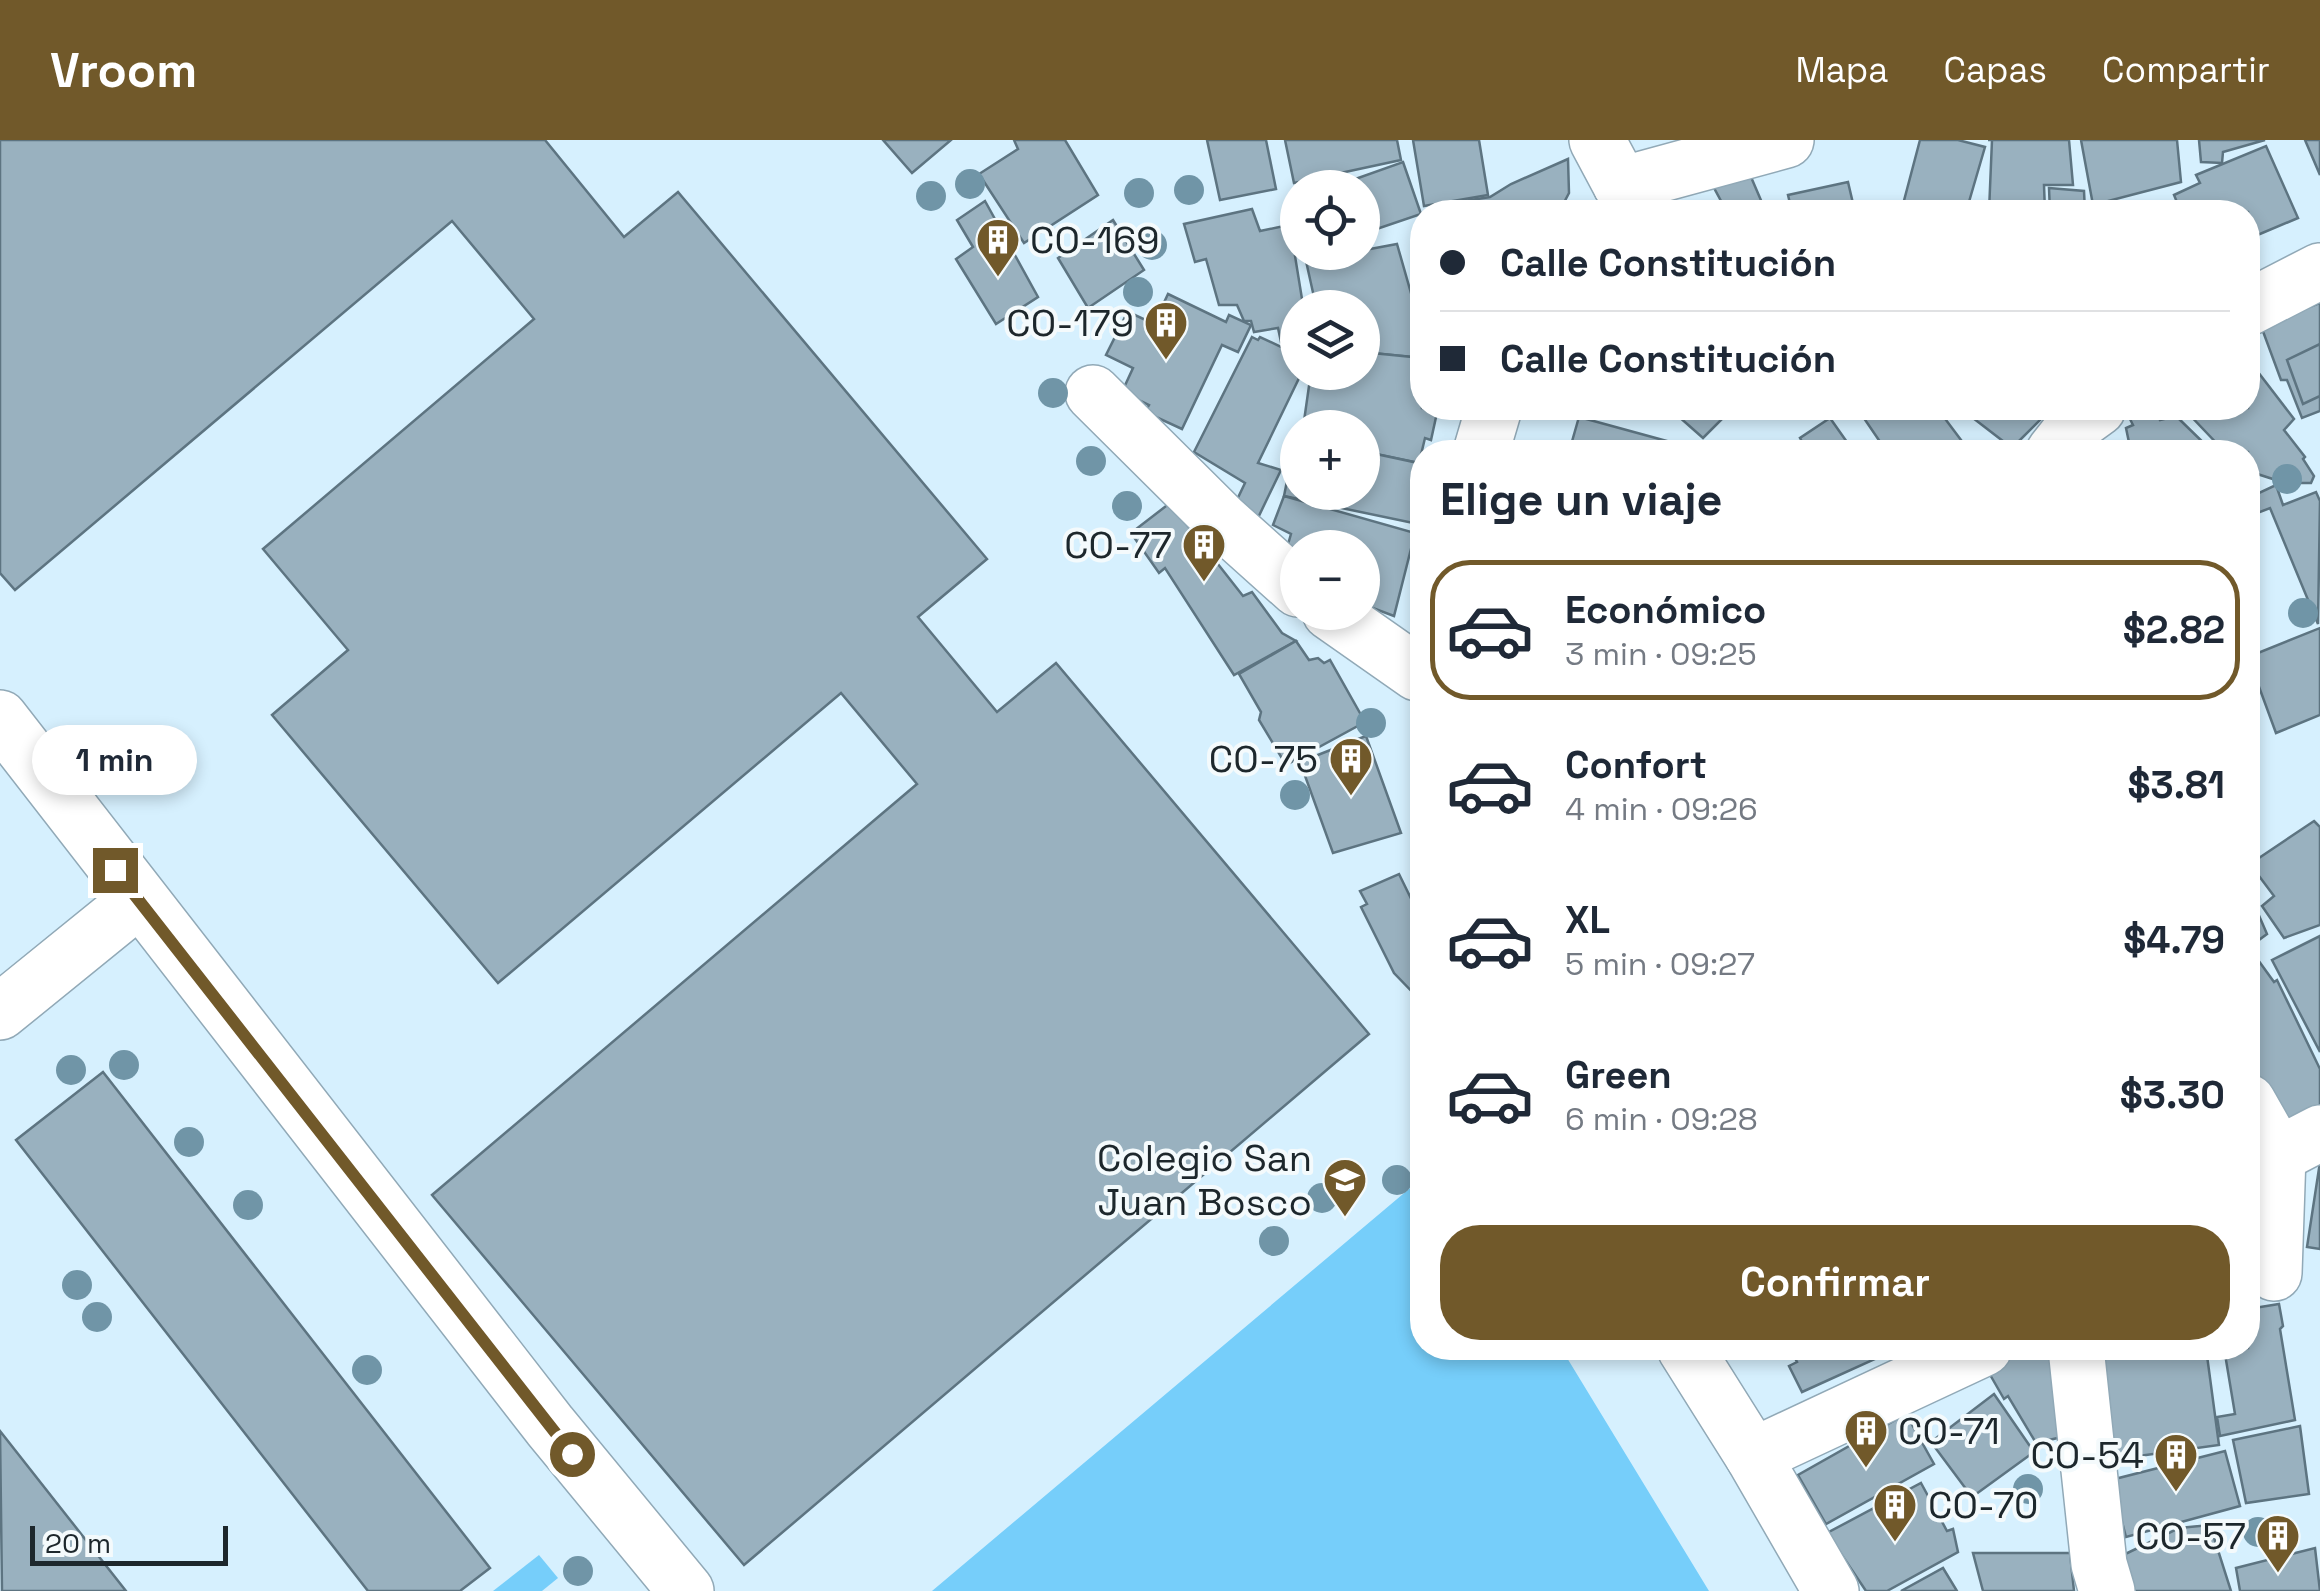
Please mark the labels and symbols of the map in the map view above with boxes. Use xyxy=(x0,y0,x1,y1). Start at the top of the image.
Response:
place label: CO-169 xyxy=(1030,216,1160,264)
building icon: CO-169 xyxy=(975,217,1021,278)
place label: CO-179 xyxy=(1006,299,1134,347)
building icon: CO-179 xyxy=(1143,300,1189,361)
place label: CO-77 xyxy=(1064,521,1172,569)
building icon: CO-77 xyxy=(1181,522,1227,583)
callout: 1 min xyxy=(32,725,198,795)
place label: CO-75 xyxy=(1209,735,1318,783)
building icon: CO-75 xyxy=(1328,736,1374,797)
route end xyxy=(93,848,138,893)
place label: Colegio San Juan Bosco xyxy=(1097,1134,1312,1226)
school or university icon: Colegio San Juan Bosco xyxy=(1322,1157,1368,1218)
place label: CO-71 xyxy=(1898,1407,2000,1455)
building icon: CO-71 xyxy=(1843,1408,1889,1469)
place label: CO-54 xyxy=(2030,1431,2144,1479)
route start xyxy=(550,1432,595,1477)
building icon: CO-54 xyxy=(2153,1432,2199,1493)
place label: CO-70 xyxy=(1928,1481,2038,1529)
building icon: CO-70 xyxy=(1872,1482,1918,1543)
place label: CO-57 xyxy=(2135,1512,2246,1560)
building icon: CO-57 xyxy=(2255,1513,2301,1574)
scale bar xyxy=(30,1521,228,1566)

